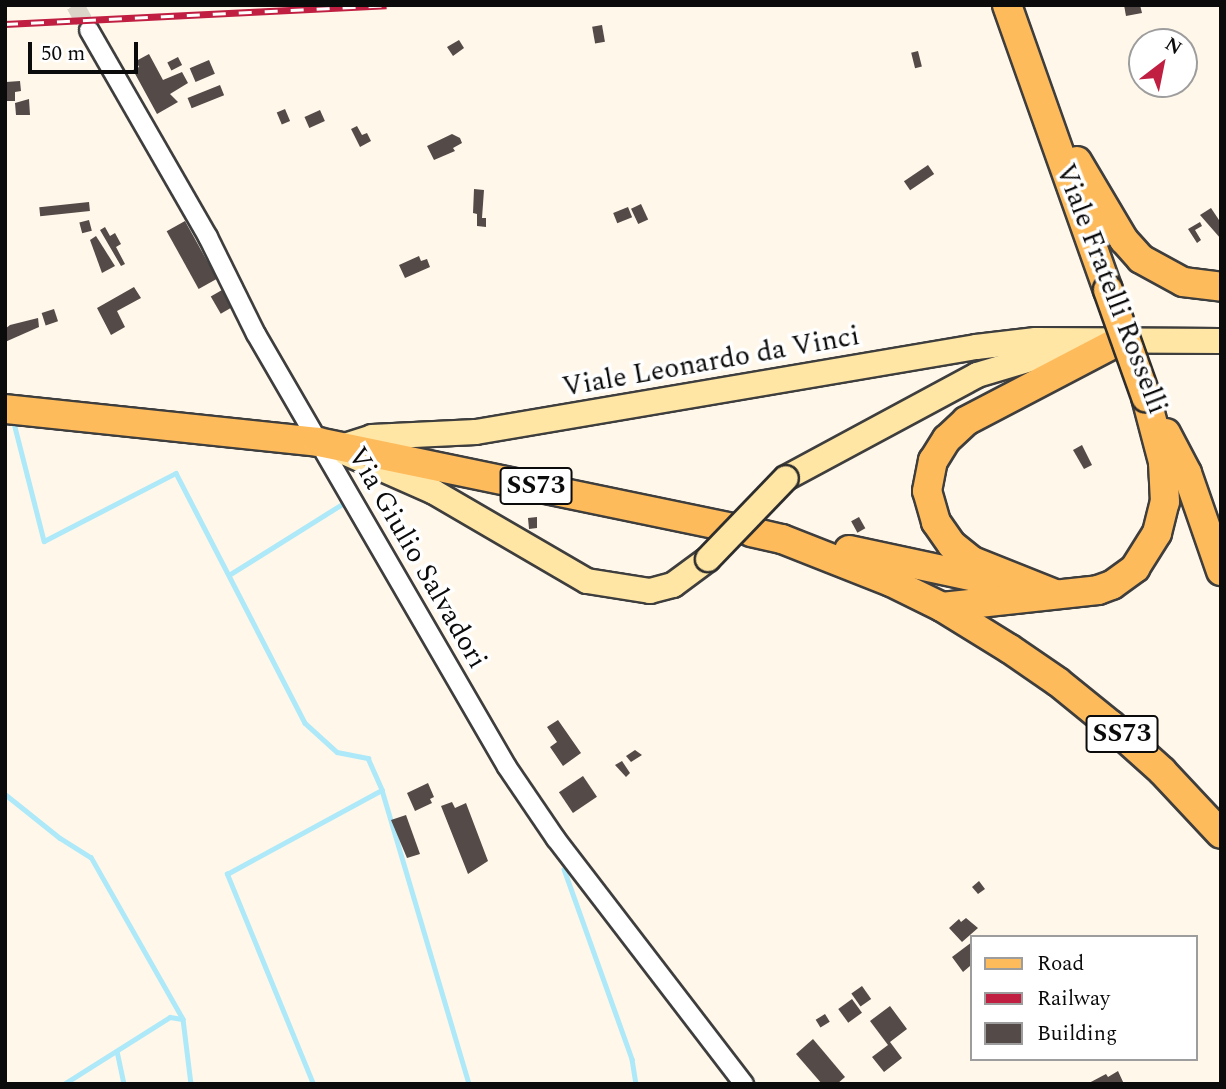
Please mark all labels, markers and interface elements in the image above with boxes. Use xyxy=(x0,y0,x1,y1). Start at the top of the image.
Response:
scale bar xyxy=(32,28,142,72)
north arrow xyxy=(1128,28,1198,98)
text: N xyxy=(1159,30,1188,63)
text: 50 m xyxy=(41,38,85,70)
street label: Viale Fratelli Rosselli xyxy=(1048,159,1174,419)
street label: Viale Leonardo da Vinci xyxy=(560,319,862,405)
street label: Via Giulio Salvadori xyxy=(340,441,494,675)
road number: SS73 xyxy=(499,464,573,508)
road number: SS73 xyxy=(1085,712,1159,756)
legend xyxy=(970,935,1198,1061)
text: Road xyxy=(1037,948,1084,980)
text: Railway xyxy=(1037,983,1110,1015)
text: Building xyxy=(1037,1018,1117,1050)

